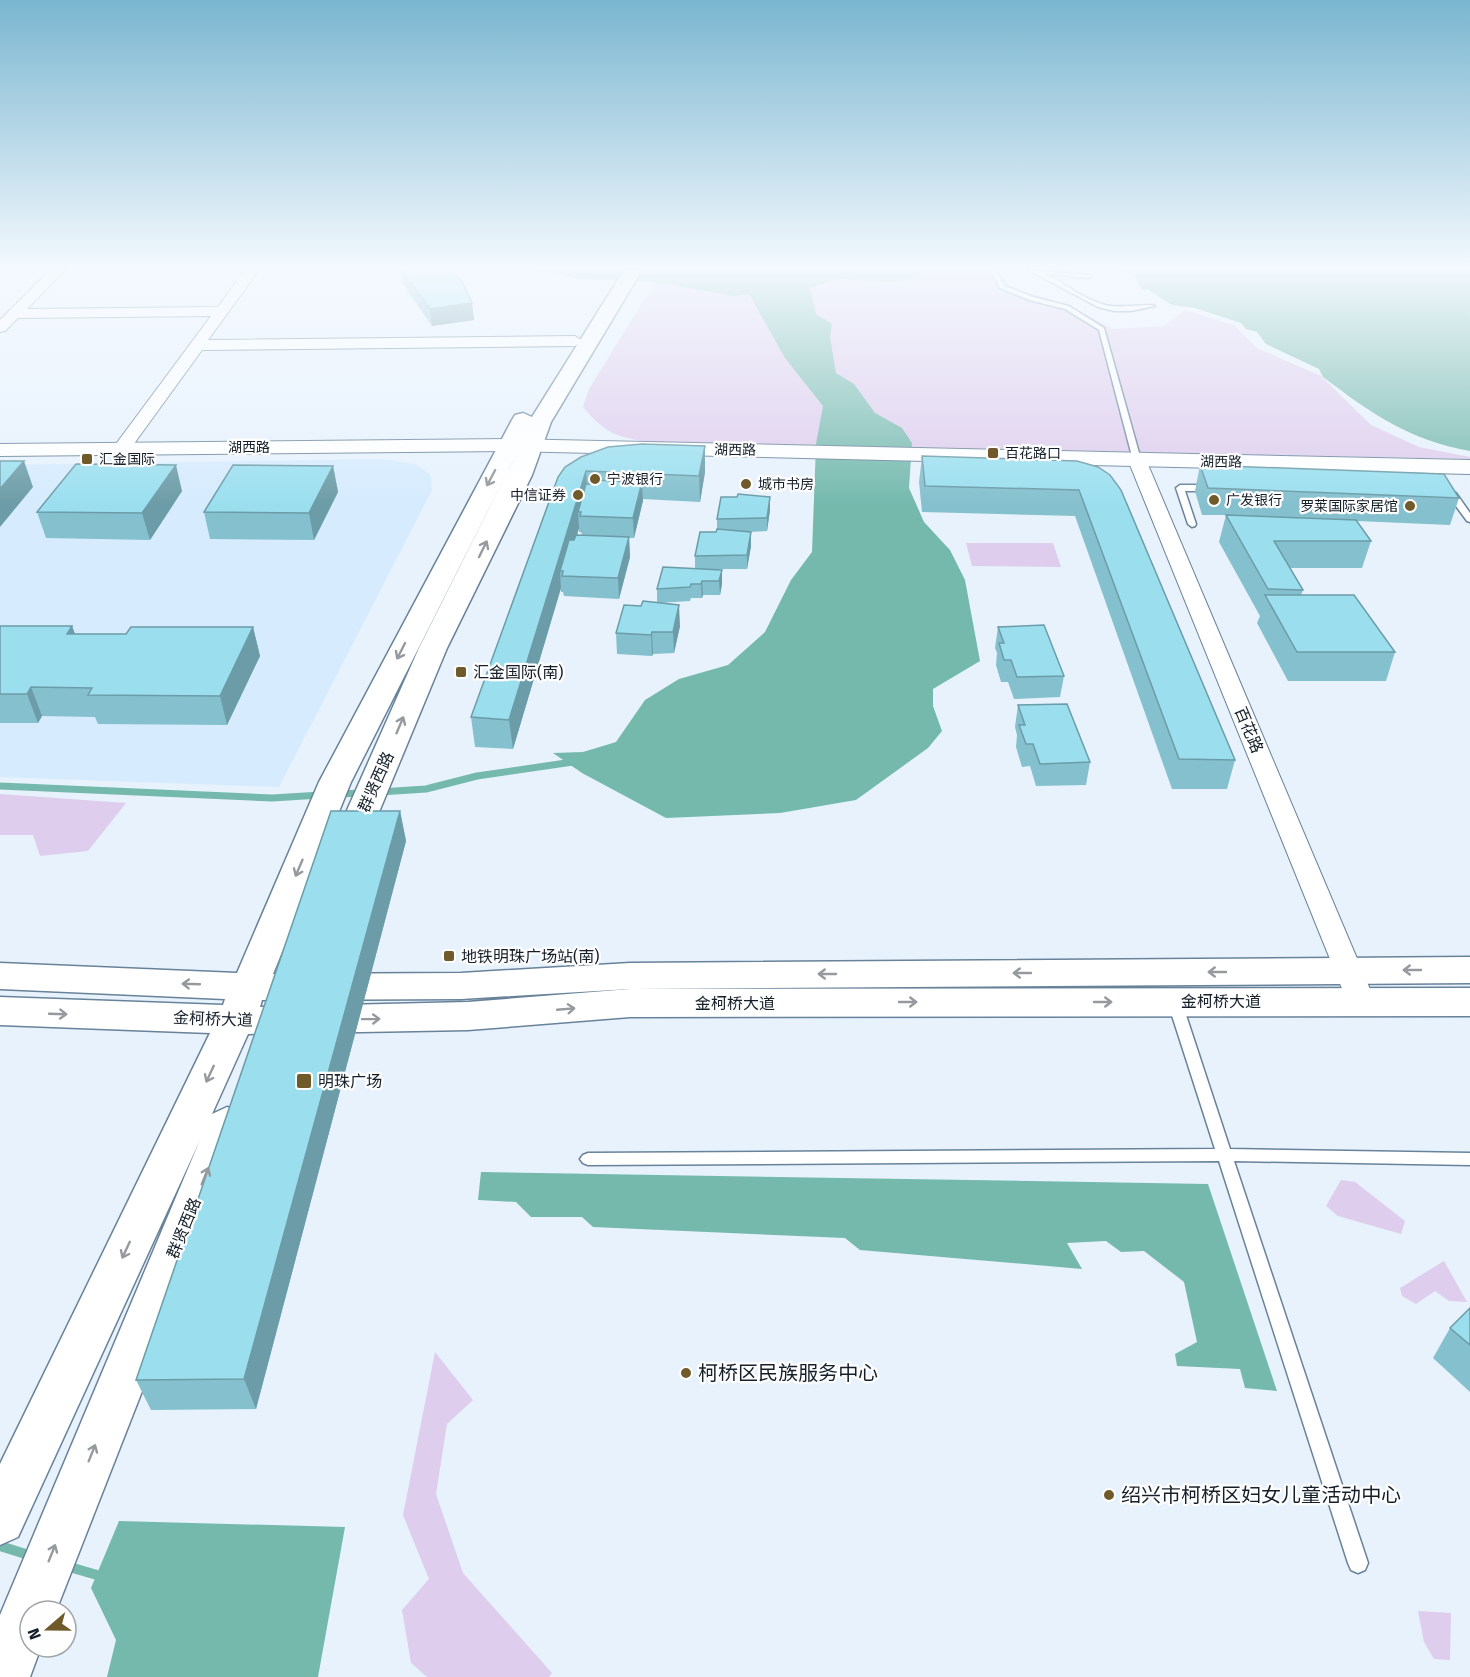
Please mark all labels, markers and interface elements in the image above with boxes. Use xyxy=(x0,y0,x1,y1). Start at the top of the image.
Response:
street label: 湖西路 xyxy=(228,439,270,456)
street label: 湖西路 xyxy=(714,441,756,459)
place label: 百花路口 xyxy=(1005,445,1061,462)
marker: 百花路口 xyxy=(986,446,1000,460)
place label: 汇金国际 xyxy=(99,451,155,468)
marker: 汇金国际 xyxy=(80,452,94,466)
street label: 湖西路 xyxy=(1200,453,1242,471)
one-way arrow xyxy=(484,469,496,487)
place label: 宁波银行 xyxy=(607,471,663,488)
marker: 宁波银行 xyxy=(588,472,602,486)
place label: 城市书房 xyxy=(758,476,814,493)
marker: 城市书房 xyxy=(739,477,753,491)
place label: 中信证券 xyxy=(510,487,566,504)
marker: 中信证券 xyxy=(571,488,585,502)
place label: 广发银行 xyxy=(1226,492,1282,509)
marker: 广发银行 xyxy=(1207,493,1221,507)
place label: 罗莱国际家居馆 xyxy=(1300,498,1398,515)
marker: 罗莱国际家居馆 xyxy=(1403,499,1417,513)
one-way arrow xyxy=(477,540,489,558)
one-way arrow xyxy=(394,642,406,660)
place label: 汇金国际(南) xyxy=(473,663,563,682)
marker: 汇金国际(南) xyxy=(454,665,468,679)
street label: 百花路 xyxy=(1231,704,1267,756)
one-way arrow xyxy=(395,717,407,735)
street label: 群贤西路 xyxy=(354,749,398,815)
one-way arrow xyxy=(293,858,304,876)
place label: 地铁明珠广场站(南) xyxy=(461,947,599,966)
marker: 地铁明珠广场站(南) xyxy=(442,949,456,963)
one-way arrow xyxy=(1402,964,1422,976)
one-way arrow xyxy=(1207,966,1227,978)
one-way arrow xyxy=(1012,967,1032,979)
one-way arrow xyxy=(817,968,837,980)
one-way arrow xyxy=(181,979,201,990)
street label: 金柯桥大道 xyxy=(1181,992,1261,1011)
street label: 金柯桥大道 xyxy=(695,994,775,1013)
one-way arrow xyxy=(897,996,917,1008)
one-way arrow xyxy=(1092,996,1112,1008)
one-way arrow xyxy=(555,1003,575,1014)
one-way arrow xyxy=(48,1008,68,1019)
street label: 金柯桥大道 xyxy=(173,1008,253,1030)
one-way arrow xyxy=(361,1013,381,1024)
one-way arrow xyxy=(203,1064,215,1082)
marker: 明珠广场 xyxy=(295,1072,313,1090)
place label: 明珠广场 xyxy=(318,1072,382,1091)
one-way arrow xyxy=(200,1167,211,1185)
street label: 群贤西路 xyxy=(163,1195,205,1261)
one-way arrow xyxy=(120,1240,132,1258)
place label: 柯桥区民族服务中心 xyxy=(698,1361,878,1385)
marker: 柯桥区民族服务中心 xyxy=(679,1366,693,1380)
one-way arrow xyxy=(87,1445,98,1463)
place label: 绍兴市柯桥区妇女儿童活动中心 xyxy=(1121,1483,1401,1507)
marker: 绍兴市柯桥区妇女儿童活动中心 xyxy=(1102,1488,1116,1502)
one-way arrow xyxy=(47,1545,58,1563)
north arrow xyxy=(18,1599,78,1659)
text: N xyxy=(24,1626,45,1642)

